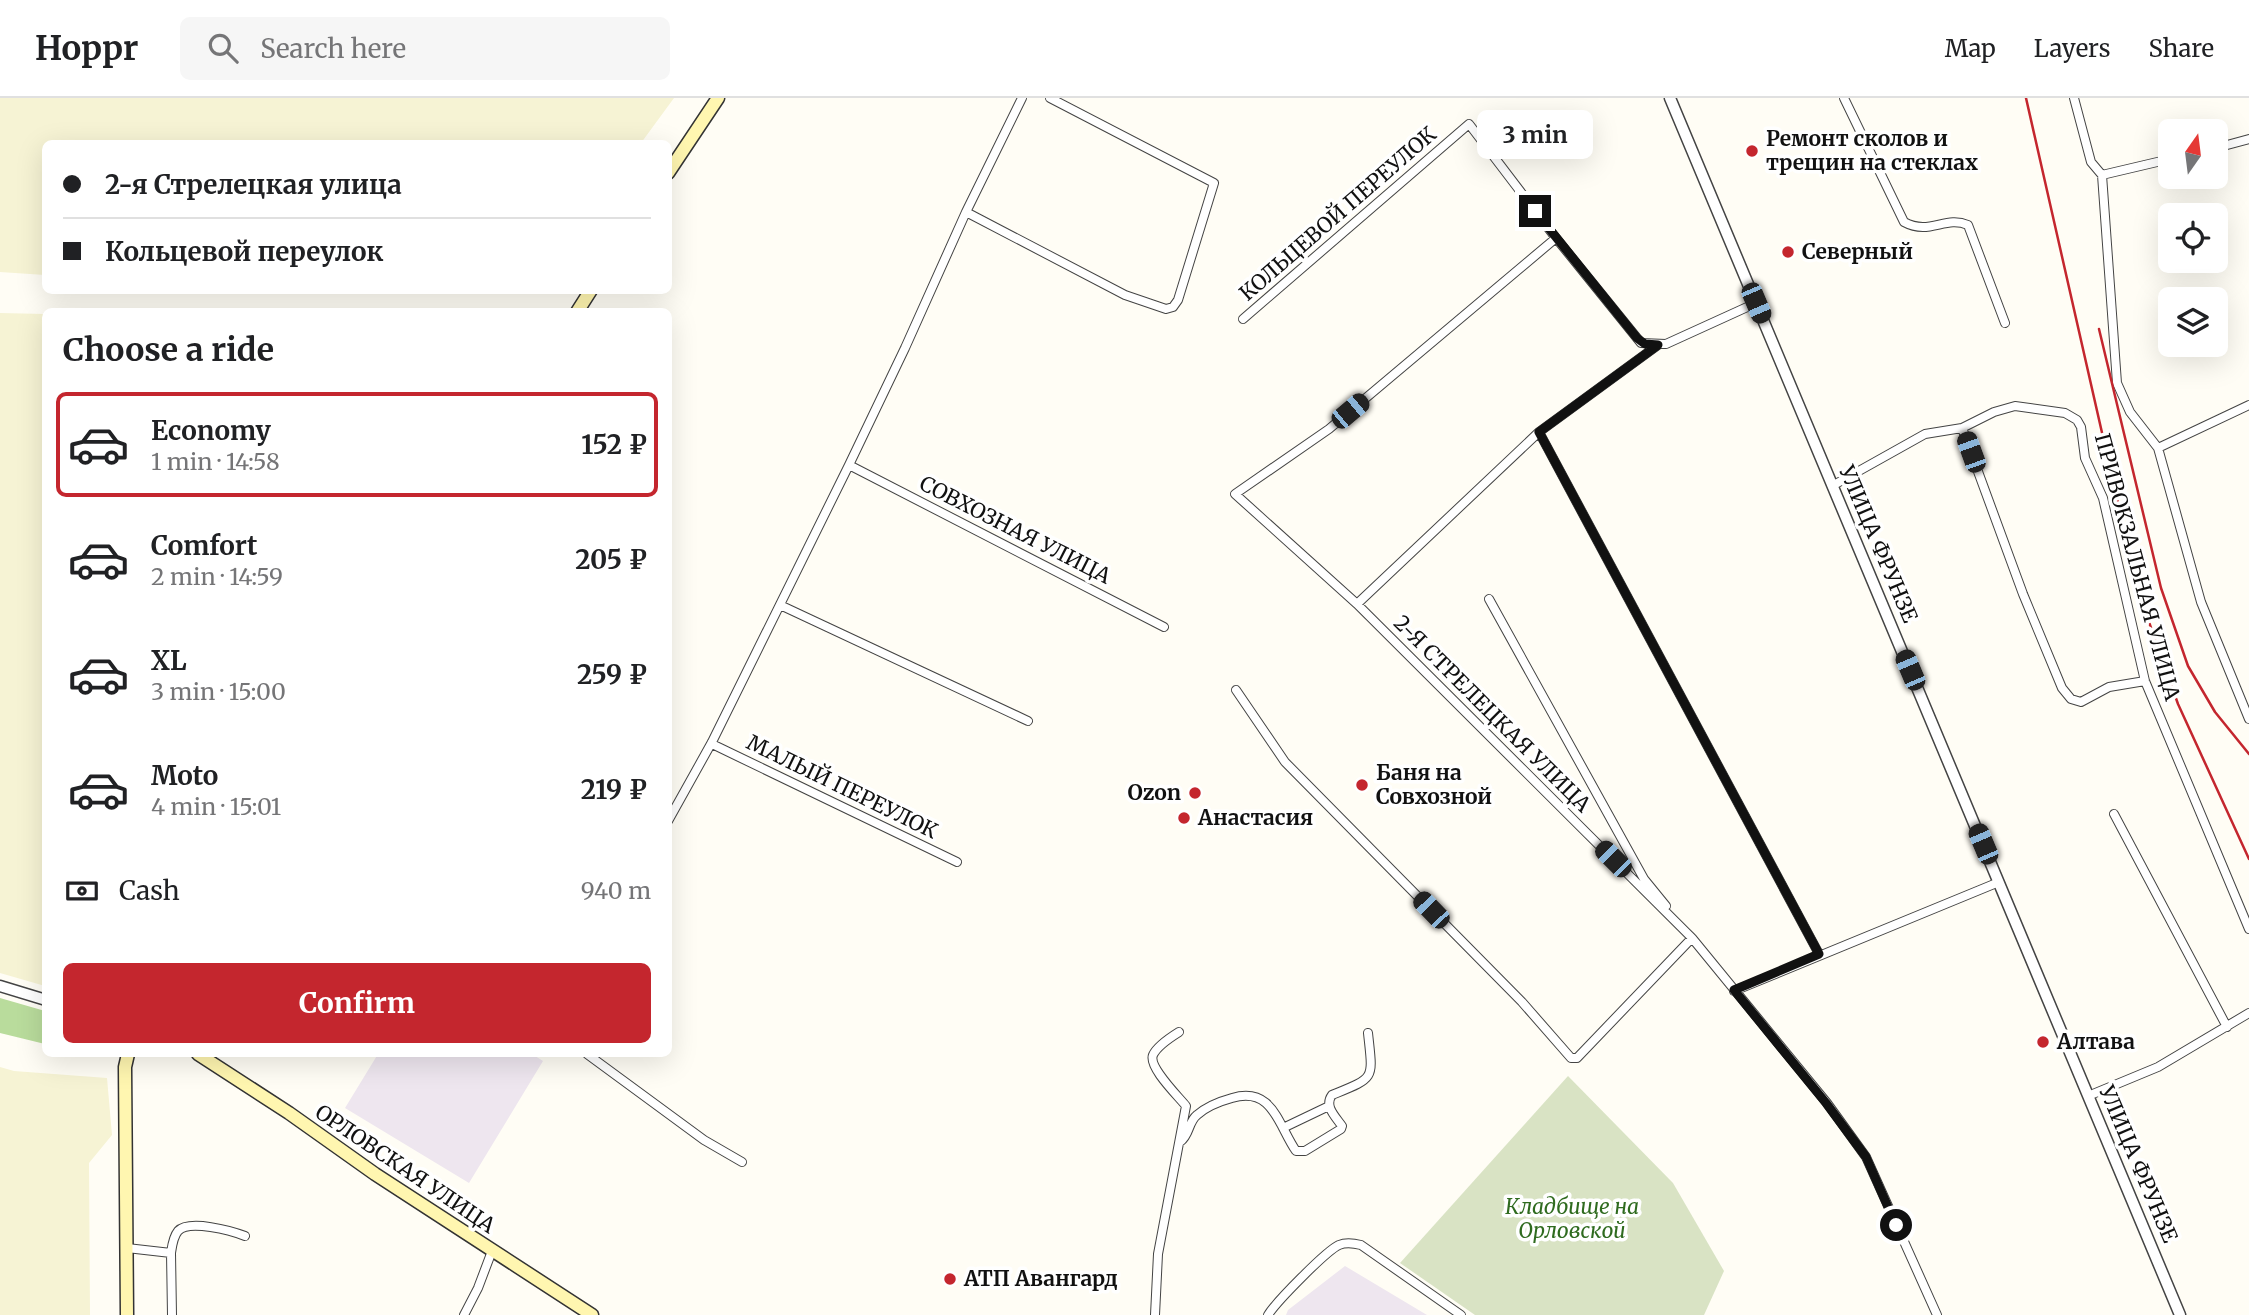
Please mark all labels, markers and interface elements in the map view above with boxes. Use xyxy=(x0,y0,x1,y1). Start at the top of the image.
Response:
search box xyxy=(180,17,670,80)
text: Hoppr xyxy=(35,28,138,69)
icon: search xyxy=(204,29,242,67)
text: Search here xyxy=(260,32,406,65)
text: Map xyxy=(1945,33,1996,64)
text: Layers xyxy=(2034,33,2110,64)
text: Share xyxy=(2148,33,2214,64)
callout: 3 min xyxy=(1477,109,1593,158)
north arrow xyxy=(2158,119,2228,189)
map controls xyxy=(2158,119,2228,357)
text: 3 min xyxy=(1502,120,1568,149)
street label: КОЛЬЦЕВОЙ ПЕРЕУЛОК xyxy=(1234,121,1442,306)
place label: Ремонт сколов и трещин на стеклах xyxy=(1766,125,1978,176)
marker: Ремонт сколов и трещин на стеклах xyxy=(1744,143,1760,159)
text: 2-я Стрелецкая улица xyxy=(105,168,402,201)
route end xyxy=(1519,195,1551,227)
button: locate xyxy=(2158,203,2228,273)
text: Кольцевой переулок xyxy=(105,235,383,268)
place label: Северный xyxy=(1802,238,1913,265)
marker: Северный xyxy=(1780,244,1796,260)
car xyxy=(1739,280,1774,326)
button: layers xyxy=(2158,287,2228,357)
text: Choose a ride xyxy=(63,330,274,370)
car xyxy=(1328,389,1373,433)
icon: car xyxy=(67,413,130,476)
text: Economy xyxy=(151,414,271,447)
text: 152 ₽ xyxy=(581,428,647,461)
car xyxy=(1954,429,1989,475)
street label: ПРИВОКЗАЛЬНАЯ УЛИЦА xyxy=(2089,430,2186,704)
text: 1 min · 14:58 xyxy=(151,447,280,476)
street label: УЛИЦА ФРУНЗЕ xyxy=(1833,460,1924,627)
street label: СОВХОЗНАЯ УЛИЦА xyxy=(915,470,1116,590)
icon: car xyxy=(67,528,130,591)
text: Comfort xyxy=(151,529,257,562)
text: 205 ₽ xyxy=(575,543,647,576)
text: 2 min · 14:59 xyxy=(151,562,283,591)
street label: 2-Я СТРЕЛЕЦКАЯ УЛИЦА xyxy=(1388,609,1597,818)
icon: car xyxy=(67,643,130,706)
text: XL xyxy=(151,644,187,677)
car xyxy=(1893,647,1928,693)
text: 259 ₽ xyxy=(577,658,647,691)
text: 3 min · 15:00 xyxy=(151,677,286,706)
street label: МАЛЫЙ ПЕРЕУЛОК xyxy=(742,729,942,845)
icon: car xyxy=(67,758,130,821)
text: Moto xyxy=(151,759,218,792)
place label: Баня на Совхозной xyxy=(1376,759,1492,810)
text: 219 ₽ xyxy=(581,773,647,806)
marker: Баня на Совхозной xyxy=(1354,777,1370,793)
place label: Ozon xyxy=(1127,779,1181,806)
marker: Ozon xyxy=(1187,785,1203,801)
text: 4 min · 15:01 xyxy=(151,792,281,821)
place label: Анастасия xyxy=(1197,804,1313,831)
marker: Анастасия xyxy=(1176,810,1192,826)
car xyxy=(1966,821,2001,867)
car xyxy=(1591,837,1636,881)
icon: cash xyxy=(63,872,101,910)
text: Cash xyxy=(119,874,180,907)
text: 940 m xyxy=(581,876,651,905)
car xyxy=(1409,888,1454,932)
button: Confirm xyxy=(63,963,651,1043)
place label: Алтава xyxy=(2056,1028,2135,1055)
marker: Алтава xyxy=(2035,1034,2051,1050)
street label: УЛИЦА ФРУНЗЕ xyxy=(2093,1080,2184,1247)
street label: ОРЛОВСКАЯ УЛИЦА xyxy=(310,1098,501,1239)
park label: Кладбище на Орловской xyxy=(1505,1193,1639,1244)
route start xyxy=(1880,1209,1912,1241)
place label: АТП Авангард xyxy=(963,1265,1118,1292)
marker: АТП Авангард xyxy=(942,1271,958,1287)

